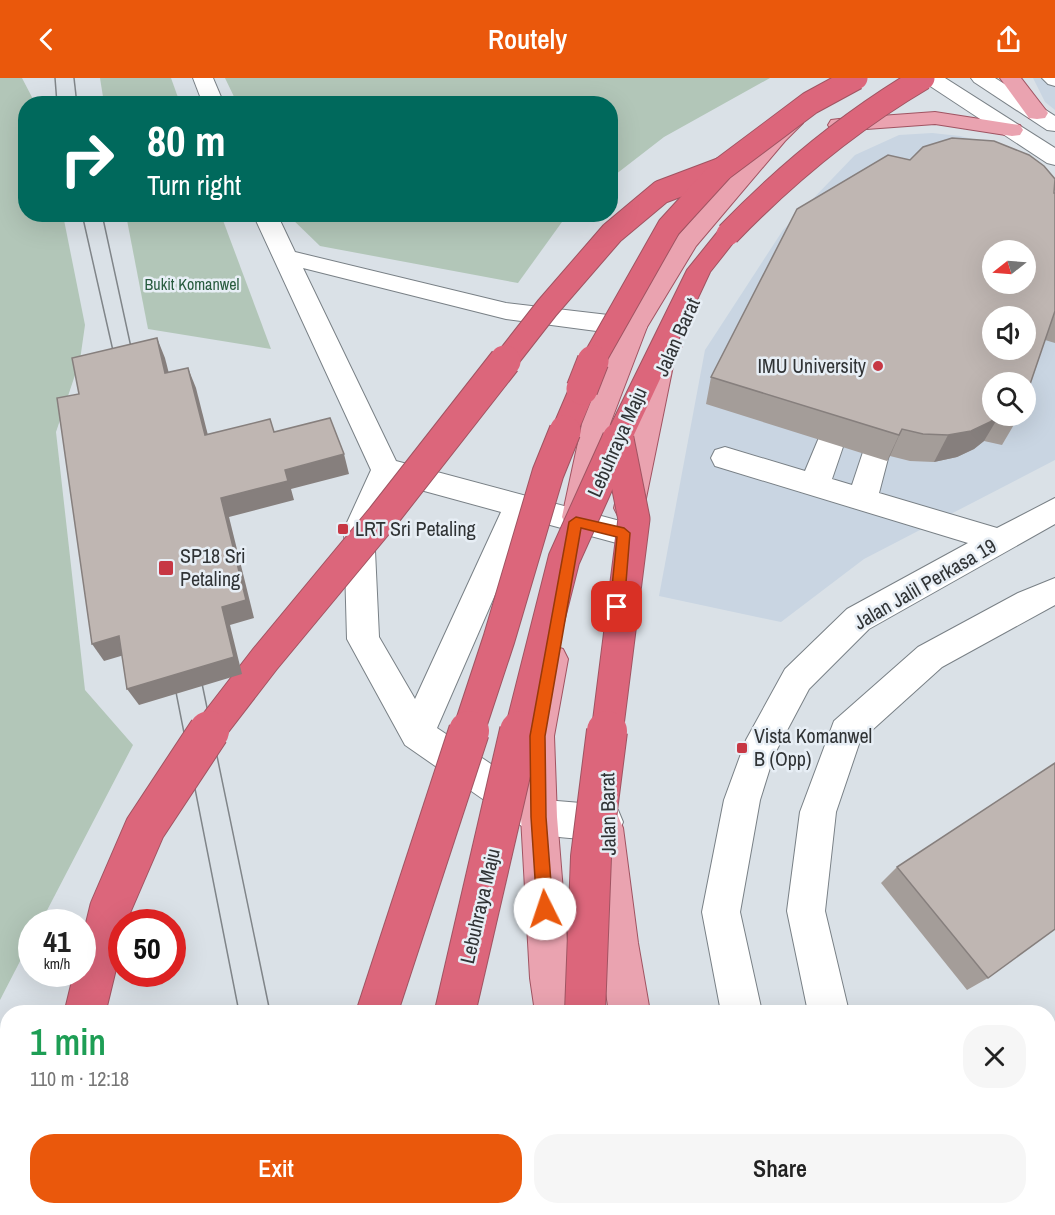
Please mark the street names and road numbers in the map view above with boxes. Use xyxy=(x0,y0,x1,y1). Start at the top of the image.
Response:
street label: Jalan Barat xyxy=(647,293,706,380)
street label: Lebuhraya Maju xyxy=(580,383,653,501)
street label: Jalan Jalil Perkasa 19 xyxy=(849,532,1001,635)
street label: Jalan Barat xyxy=(593,772,622,856)
street label: Lebuhraya Maju xyxy=(453,846,506,966)

